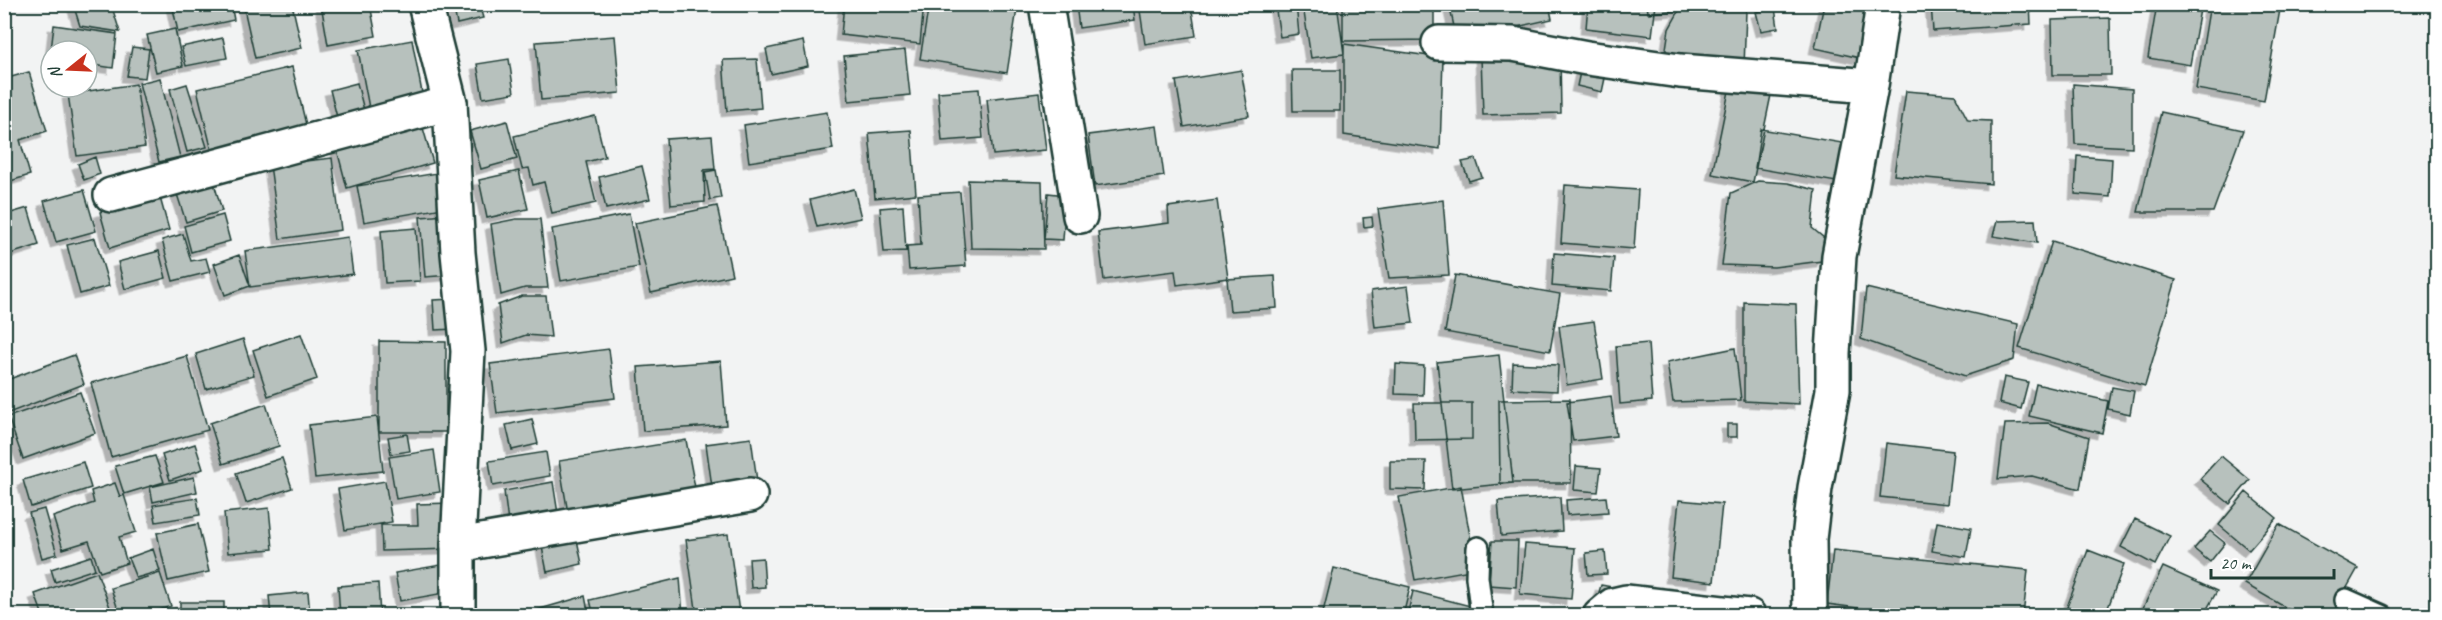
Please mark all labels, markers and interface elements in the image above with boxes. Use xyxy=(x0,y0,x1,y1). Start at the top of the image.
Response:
north arrow xyxy=(39,39,99,99)
text: N xyxy=(44,63,67,81)
scale bar xyxy=(2211,542,2334,580)
text: 20 m xyxy=(2220,552,2253,574)

